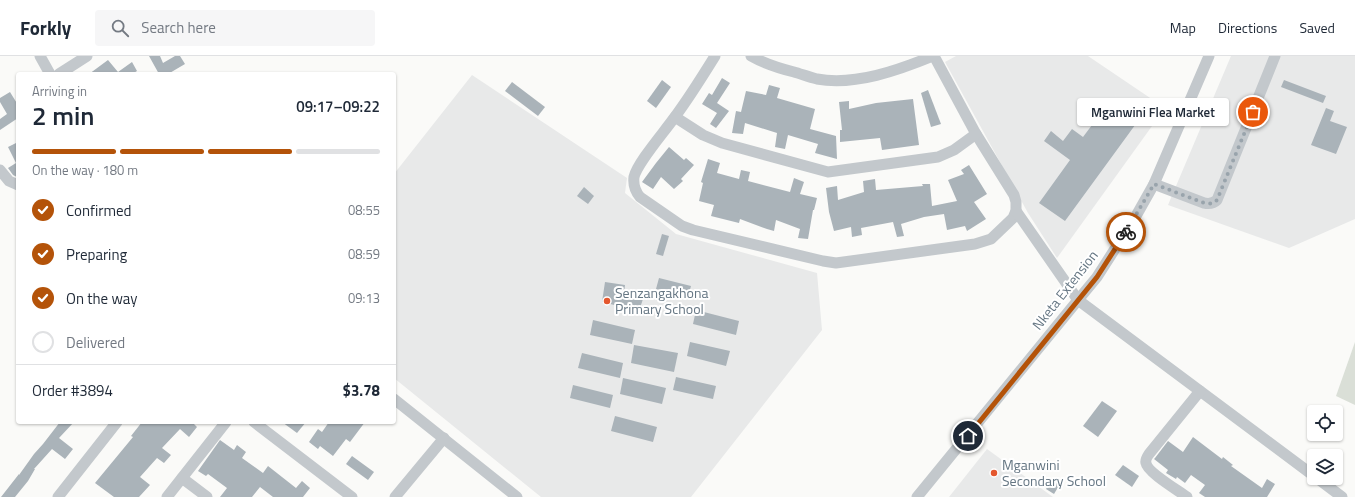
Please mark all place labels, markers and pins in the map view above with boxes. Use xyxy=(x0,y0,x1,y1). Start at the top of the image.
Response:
pin xyxy=(1236,95,1270,129)
callout: Mganwini Flea Market xyxy=(1077,98,1229,126)
place label: Senzangakhona Primary School xyxy=(615,282,708,319)
marker: Senzangakhona Primary School xyxy=(602,296,612,306)
pin xyxy=(951,419,985,453)
place label: Mganwini Secondary School xyxy=(1002,454,1106,491)
marker: Mganwini Secondary School xyxy=(989,468,999,478)

